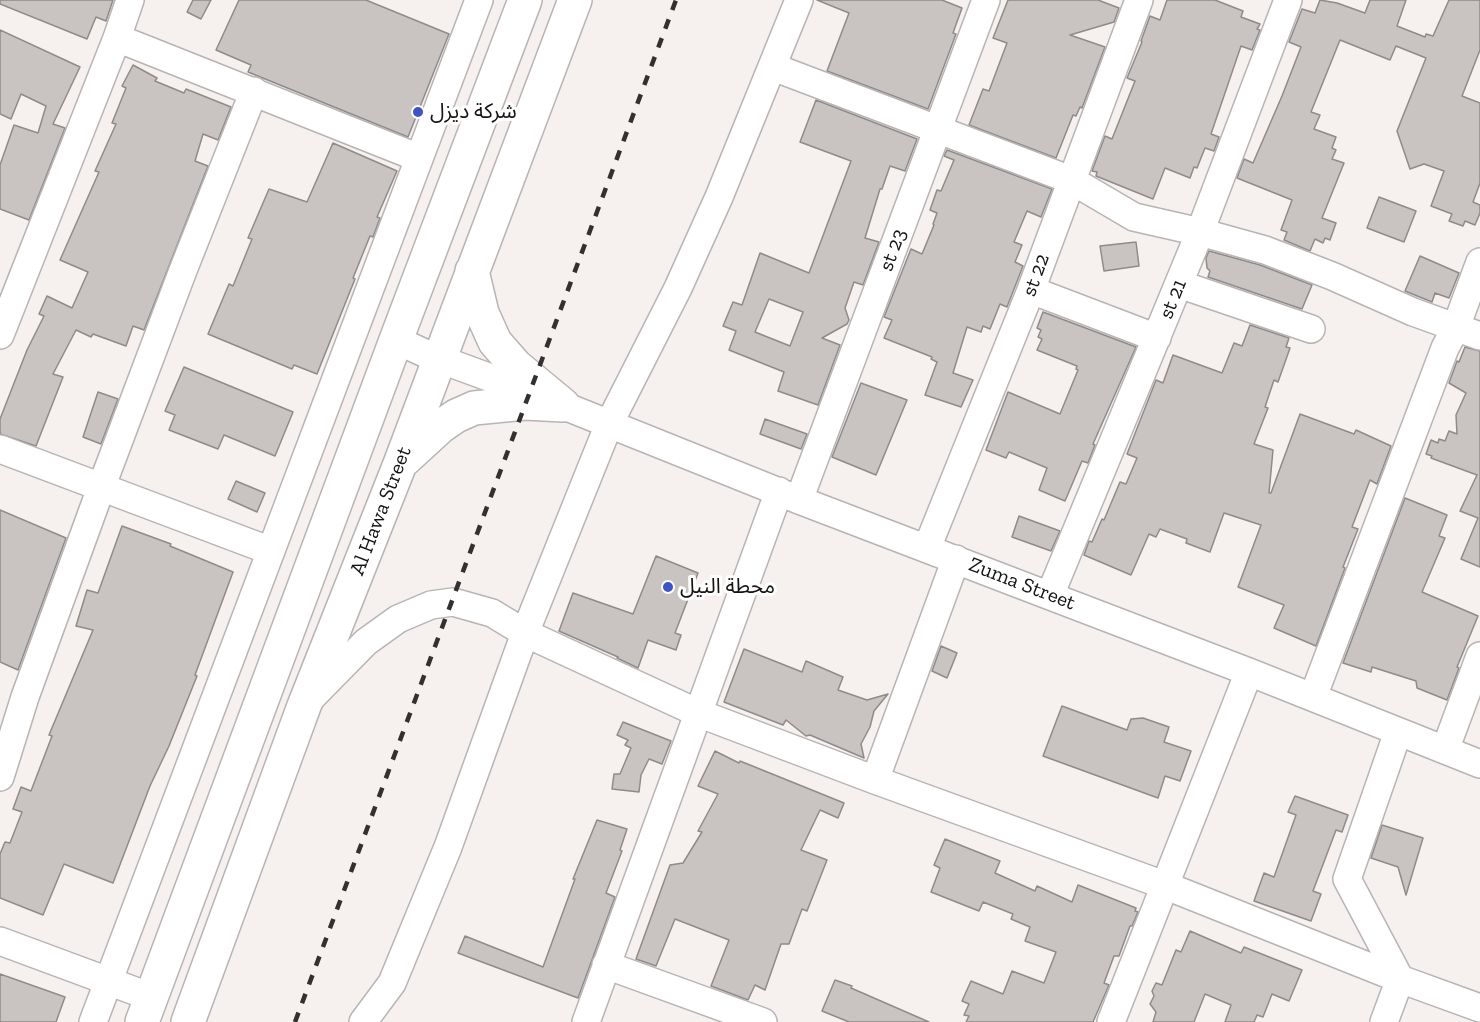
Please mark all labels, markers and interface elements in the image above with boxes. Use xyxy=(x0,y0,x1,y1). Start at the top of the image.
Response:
place label: شركة ديزل xyxy=(430,99,517,125)
marker: شركة ديزل xyxy=(411,105,425,119)
street label: st 23 xyxy=(874,226,912,274)
street label: st 22 xyxy=(1017,250,1055,300)
street label: st 21 xyxy=(1154,275,1192,323)
street label: Al Hawa Street xyxy=(345,443,417,579)
street label: Zuma Street xyxy=(965,552,1079,616)
place label: محطة النيل xyxy=(680,574,775,600)
marker: محطة النيل xyxy=(661,580,675,594)

